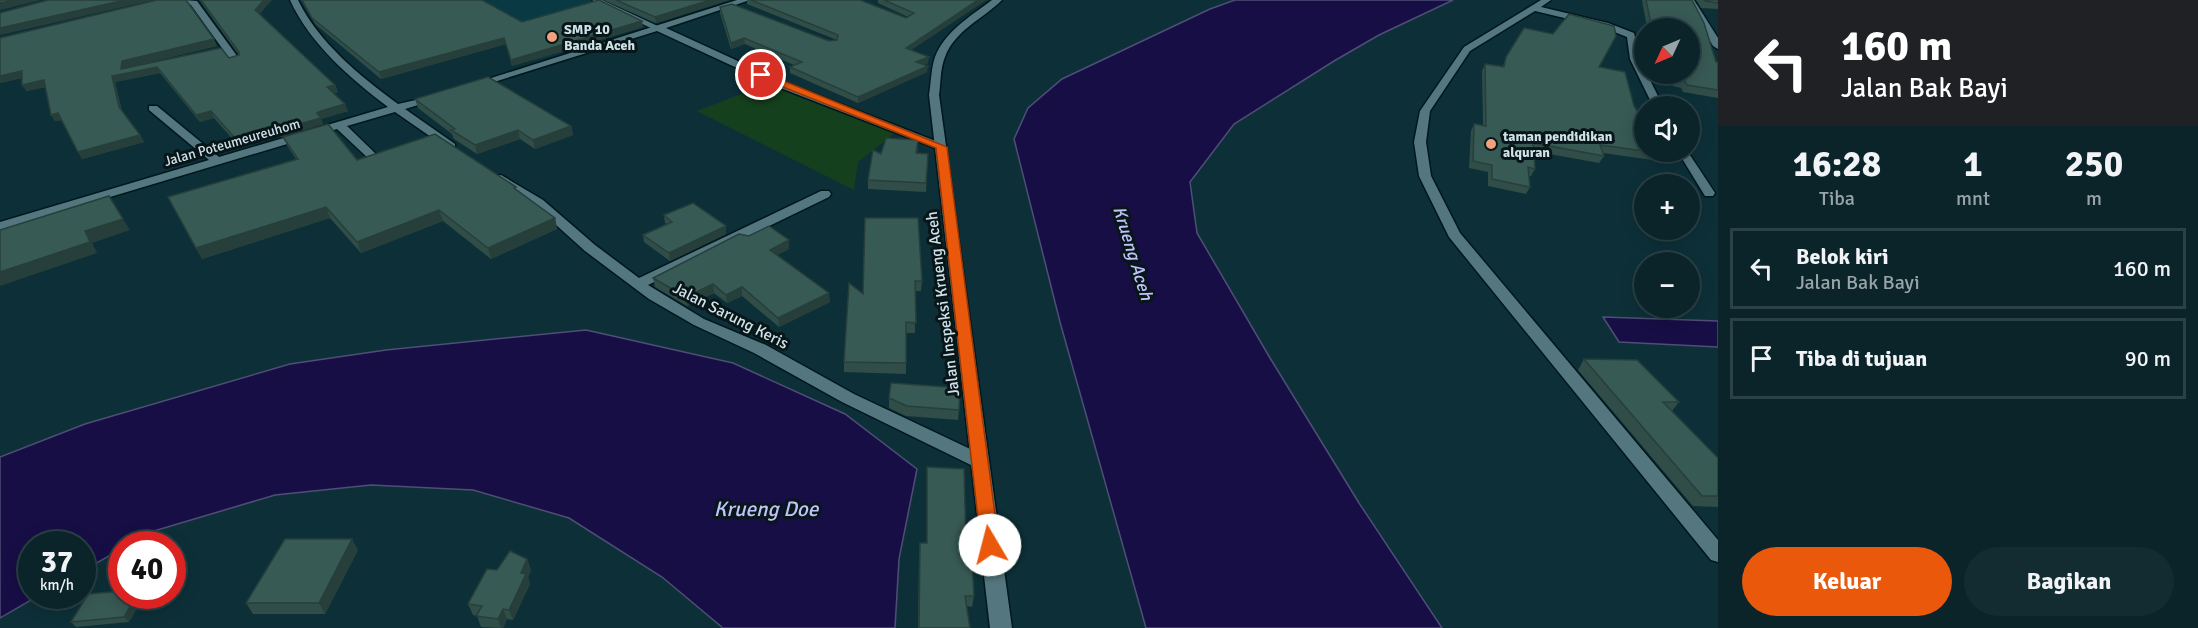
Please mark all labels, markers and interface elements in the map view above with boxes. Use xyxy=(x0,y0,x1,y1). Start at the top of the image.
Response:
north arrow xyxy=(1634,18,1700,84)
map controls xyxy=(1634,18,1700,318)
place label: SMP 10 Banda Aceh xyxy=(564,21,636,54)
text: 160 m xyxy=(1841,21,1952,72)
icon: left xyxy=(1742,24,1820,102)
marker: SMP 10 Banda Aceh xyxy=(545,30,559,44)
pin xyxy=(735,49,786,100)
icon: arrive xyxy=(744,58,777,91)
text: Jalan Bak Bayi xyxy=(1841,72,2008,105)
button: sound xyxy=(1634,96,1700,162)
street label: Jalan Poteumeureuhom xyxy=(162,115,302,170)
place label: taman pendidikan alquran xyxy=(1502,128,1613,161)
marker: taman pendidikan alquran xyxy=(1484,137,1498,151)
text: 16:28 xyxy=(1793,142,1881,187)
text: 1 xyxy=(1963,142,1983,187)
text: 250 xyxy=(2065,142,2123,187)
button: + xyxy=(1634,174,1700,240)
text: Tiba xyxy=(1819,186,1855,211)
text: mnt xyxy=(1956,186,1990,211)
text: m xyxy=(2086,186,2102,211)
water label: Krueng Aceh xyxy=(1108,203,1158,304)
street label: Jalan Inspeksi Krueng Aceh xyxy=(922,210,964,398)
text: Belok kiri xyxy=(1796,243,1889,270)
button: − xyxy=(1634,252,1700,318)
icon: left xyxy=(1745,252,1778,285)
text: 160 m xyxy=(2113,255,2171,282)
text: Jalan Bak Bayi xyxy=(1796,270,1920,295)
street label: Jalan Sarung Keris xyxy=(669,278,792,354)
icon: arrive xyxy=(1745,342,1778,375)
text: Tiba di tujuan xyxy=(1796,345,1927,372)
text: 90 m xyxy=(2125,345,2171,372)
water label: Krueng Doe xyxy=(714,496,820,522)
position arrow xyxy=(958,513,1022,577)
speed limit sign: 40 xyxy=(108,531,186,609)
text: 37 xyxy=(41,544,73,581)
button: Keluar xyxy=(1742,547,1952,616)
button: Bagikan xyxy=(1964,547,2174,616)
text: km/h xyxy=(40,576,74,594)

